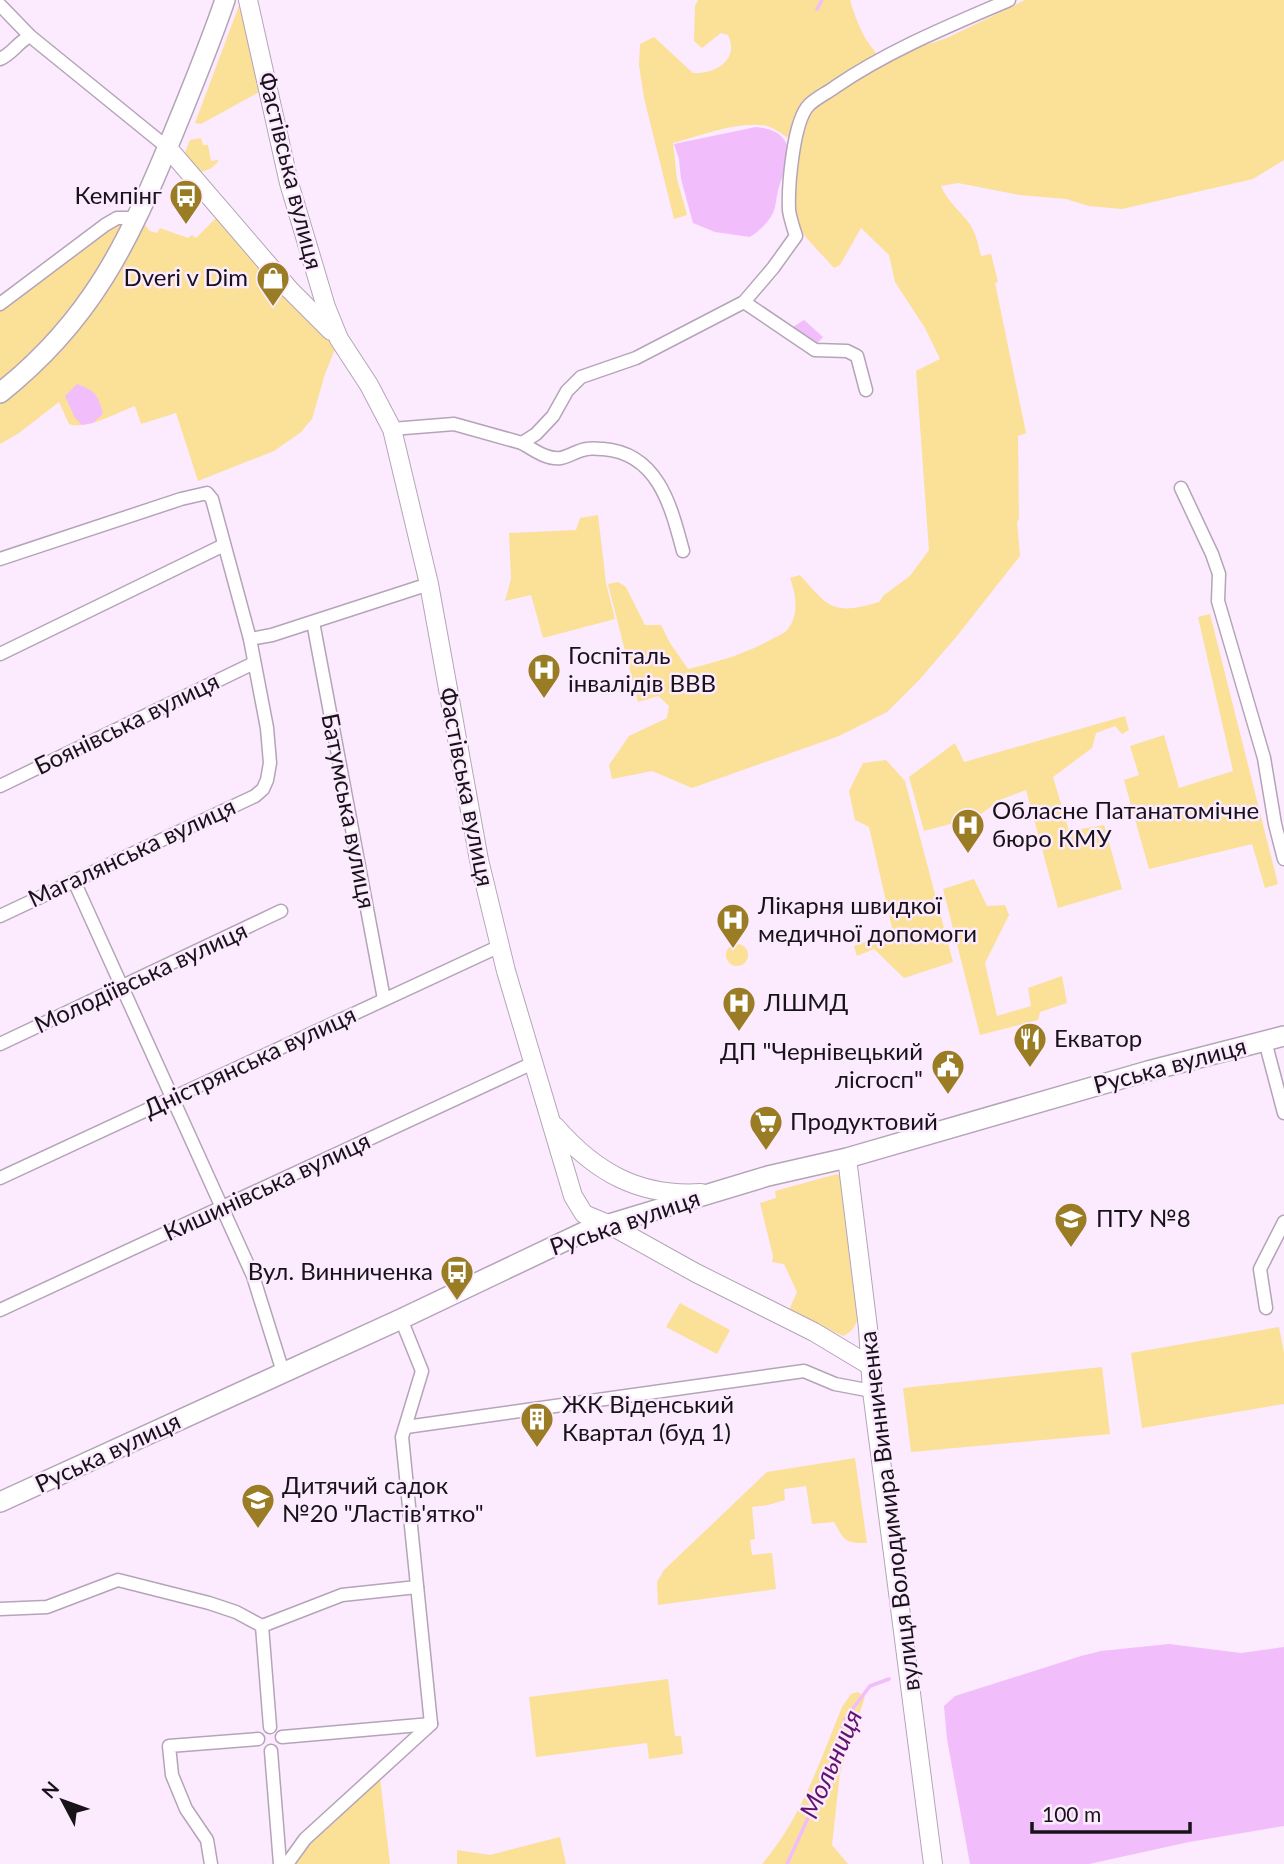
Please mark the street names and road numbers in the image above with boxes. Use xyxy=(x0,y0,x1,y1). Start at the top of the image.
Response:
street label: Фастівська вулиця xyxy=(253,69,330,272)
street label: Боянівська вулиця xyxy=(29,665,223,780)
street label: Фастівська вулиця xyxy=(434,685,501,889)
street label: Батумська вулиця xyxy=(316,711,383,911)
street label: Магалянська вулиця xyxy=(23,791,240,912)
street label: Молодіївська вулиця xyxy=(29,915,251,1039)
street label: Дністрянська вулиця xyxy=(139,999,360,1123)
street label: Руська вулиця xyxy=(1090,1030,1249,1099)
street label: Кишинівська вулиця xyxy=(158,1125,374,1246)
street label: Руська вулиця xyxy=(546,1182,703,1261)
street label: вулиця Володимира Винниченка xyxy=(852,1329,925,1693)
street label: Руська вулиця xyxy=(30,1405,185,1498)

